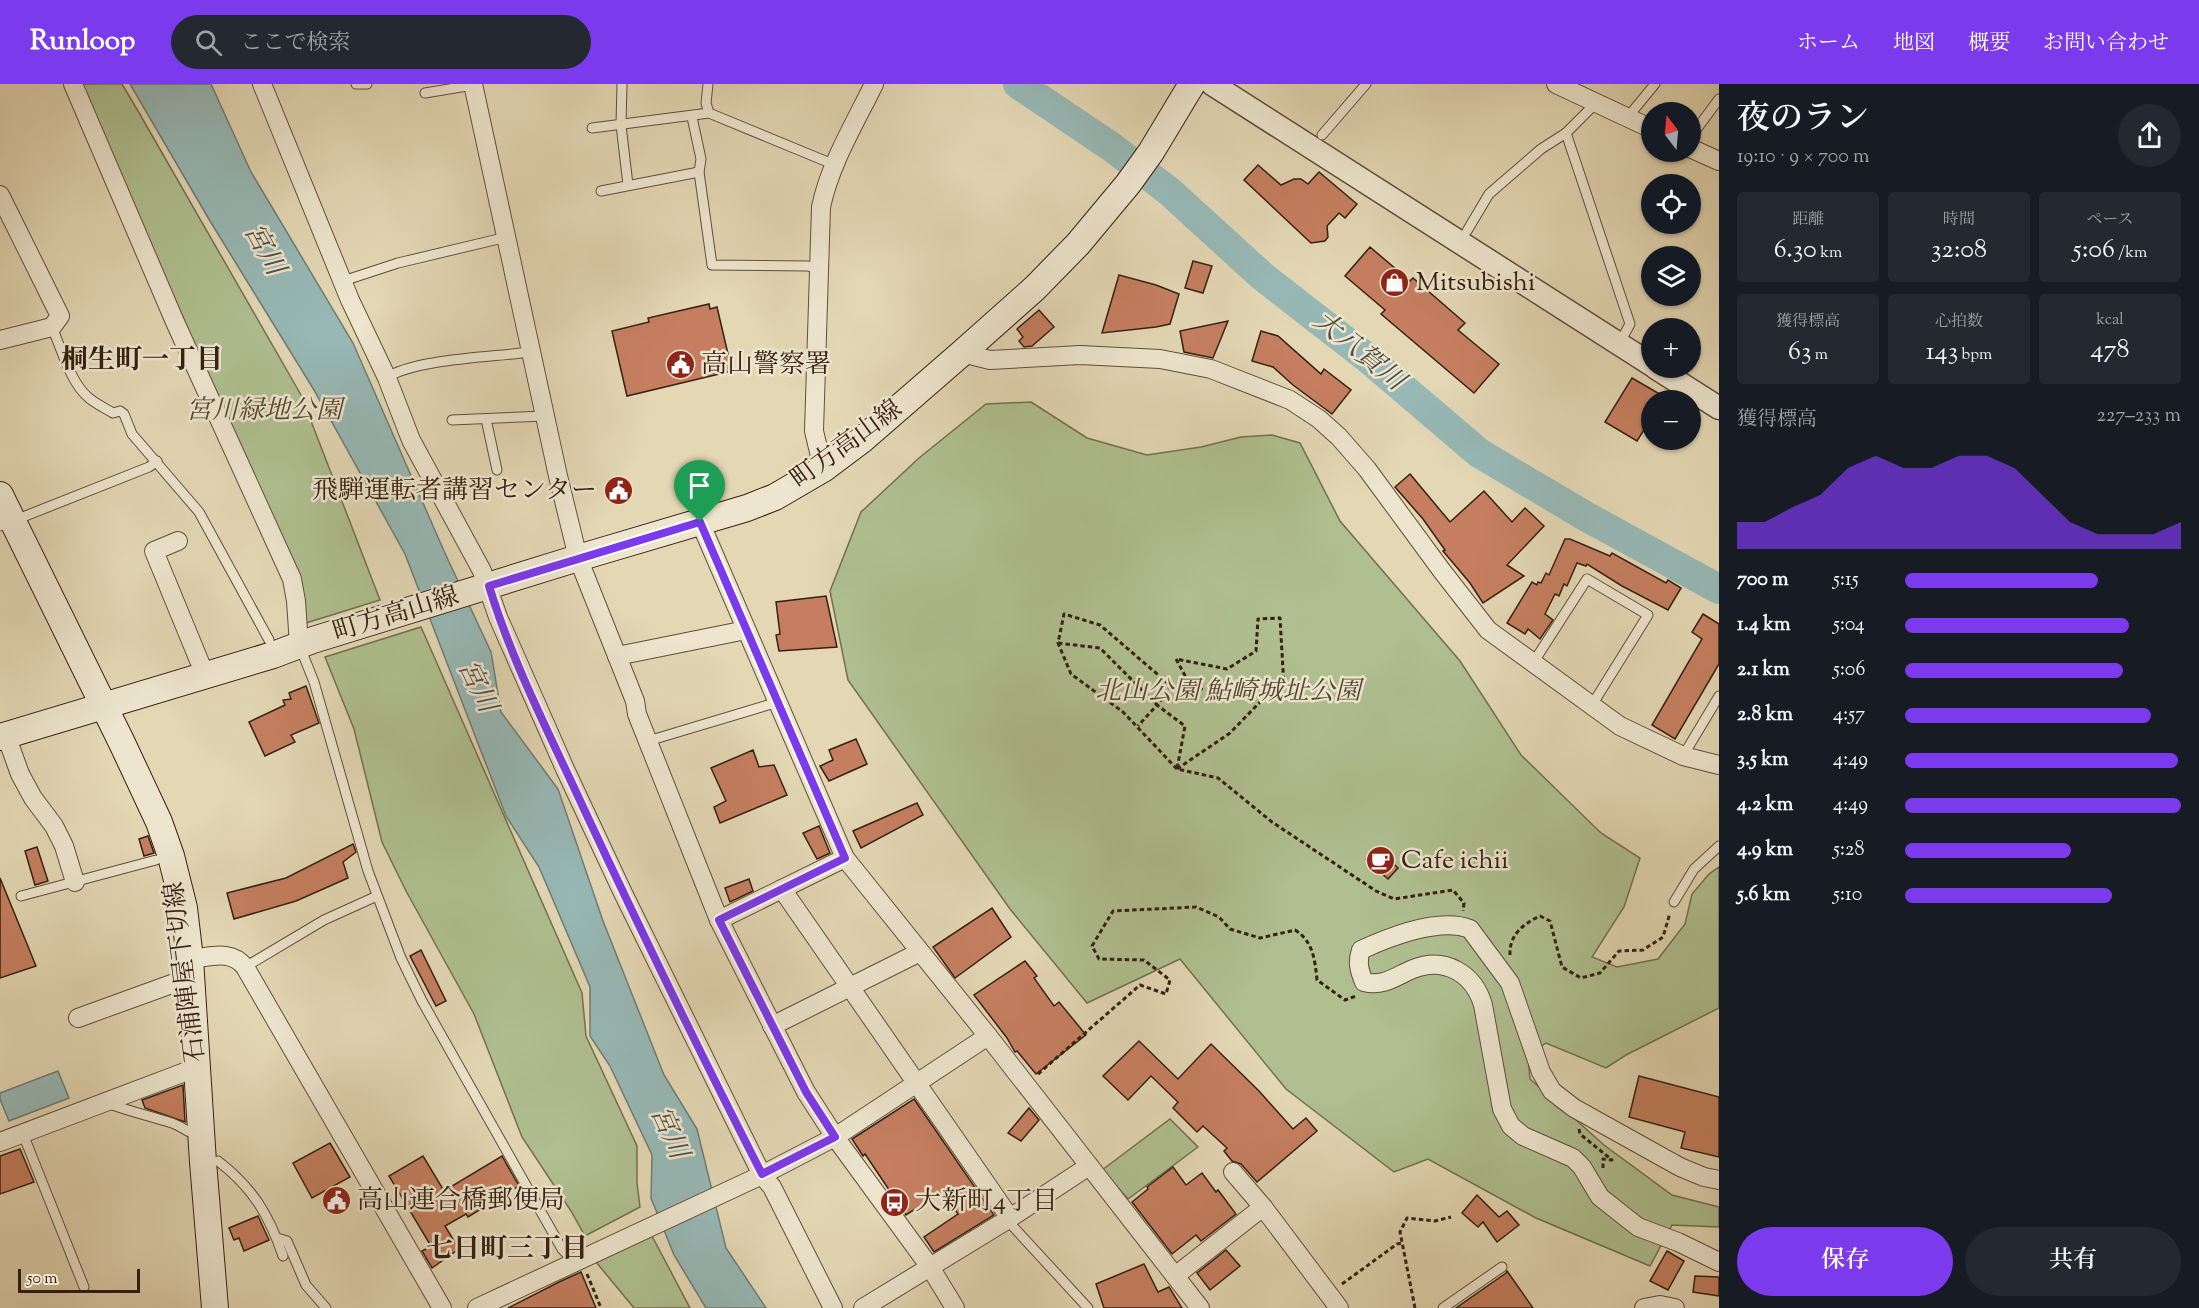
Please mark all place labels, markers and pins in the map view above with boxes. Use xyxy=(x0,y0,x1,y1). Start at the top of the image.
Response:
place label: Mitsubishi xyxy=(1416,265,1535,302)
shop icon: Mitsubishi xyxy=(1379,267,1411,299)
place label: 高山警察署 xyxy=(701,347,831,384)
public building icon: 高山警察署 xyxy=(664,349,696,381)
pin xyxy=(674,460,725,522)
place label: 飛騨運転者講習センター xyxy=(312,473,597,510)
public building icon: 飛騨運転者講習センター xyxy=(602,475,634,507)
place label: Cafe ichii xyxy=(1401,843,1509,880)
cafe icon: Cafe ichii xyxy=(1364,845,1396,877)
place label: 高山連合橋郵便局 xyxy=(357,1183,565,1220)
place label: 大新町4丁目 xyxy=(915,1184,1058,1221)
public building icon: 高山連合橋郵便局 xyxy=(320,1185,352,1217)
bus stop icon: 大新町4丁目 xyxy=(878,1186,910,1218)

